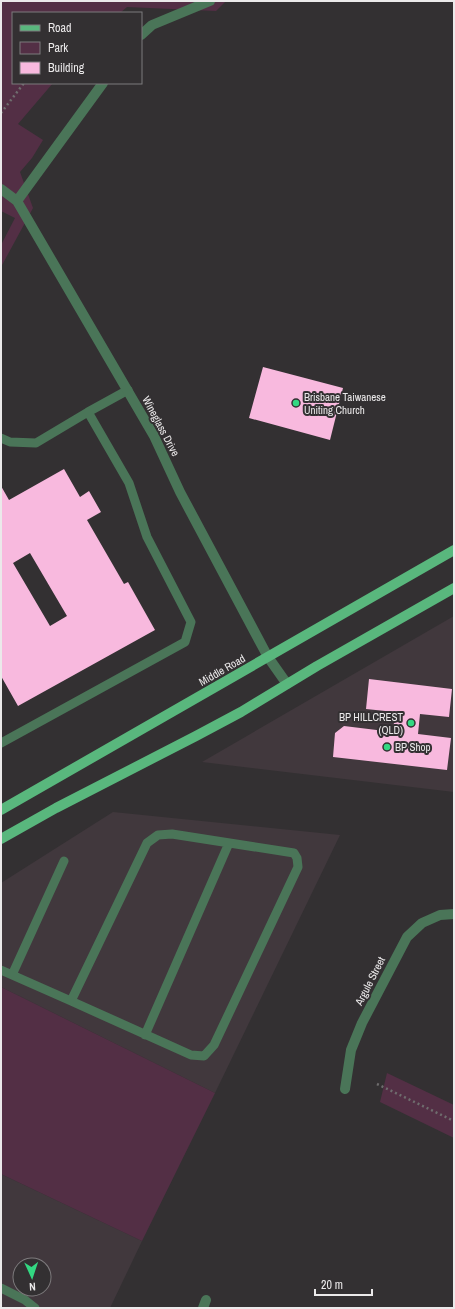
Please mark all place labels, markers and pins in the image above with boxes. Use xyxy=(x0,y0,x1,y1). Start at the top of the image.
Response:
place label: Brisbane Taiwanese Uniting Church xyxy=(304,390,386,417)
marker: Brisbane Taiwanese Uniting Church xyxy=(291,398,301,408)
place label: BP HILLCREST (QLD) xyxy=(339,710,403,737)
marker: BP HILLCREST (QLD) xyxy=(406,718,416,728)
place label: BP Shop xyxy=(395,740,430,754)
marker: BP Shop xyxy=(382,742,392,752)

